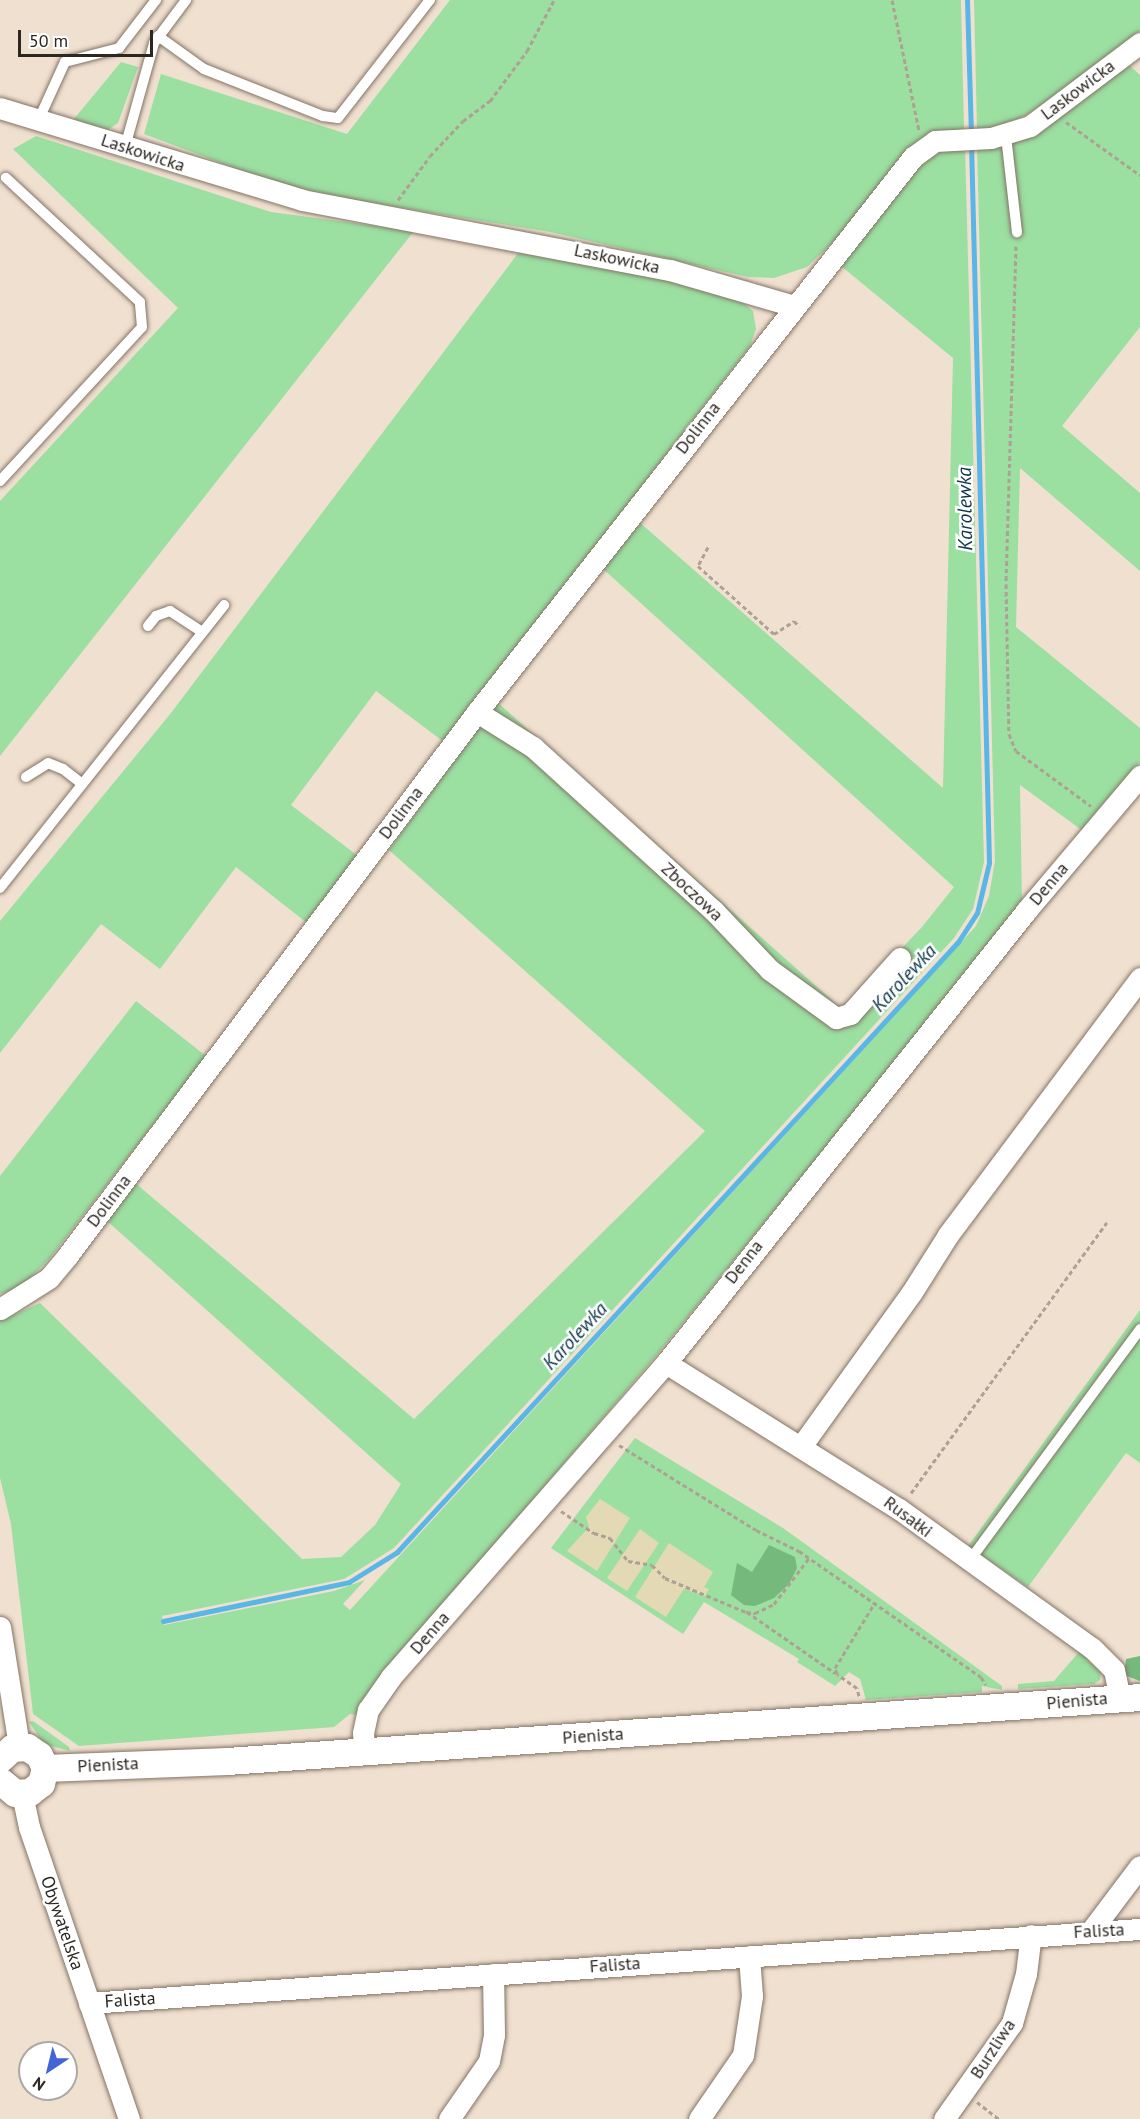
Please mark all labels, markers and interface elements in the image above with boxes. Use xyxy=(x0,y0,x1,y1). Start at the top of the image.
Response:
scale bar xyxy=(21,18,156,56)
text: 50 m xyxy=(29,29,68,52)
street label: Laskowicka xyxy=(1037,55,1119,125)
street label: Laskowicka xyxy=(98,129,188,177)
street label: Laskowicka xyxy=(572,239,662,279)
street label: Dolinna xyxy=(671,398,725,458)
water label: Karolewka xyxy=(952,467,978,551)
street label: Dolinna xyxy=(374,782,428,844)
street label: Zboczowa xyxy=(657,858,727,926)
street label: Denna xyxy=(1025,858,1073,910)
water label: Karolewka xyxy=(867,939,941,1017)
street label: Dolinna xyxy=(82,1170,136,1232)
street label: Denna xyxy=(720,1236,768,1288)
water label: Karolewka xyxy=(538,1297,612,1375)
street label: Rusałki xyxy=(879,1492,937,1542)
street label: Denna xyxy=(406,1607,454,1659)
street label: Pienista xyxy=(1046,1688,1108,1714)
street label: Pienista xyxy=(562,1723,624,1749)
street label: Pienista xyxy=(77,1753,139,1777)
street label: Obywatelska xyxy=(36,1873,88,1973)
street label: Falista xyxy=(1073,1919,1125,1943)
street label: Falista xyxy=(589,1952,641,1978)
street label: Falista xyxy=(104,1987,156,2013)
street label: Burzliwa xyxy=(966,2015,1020,2083)
north arrow xyxy=(18,2041,78,2101)
text: N xyxy=(29,2073,49,2095)

